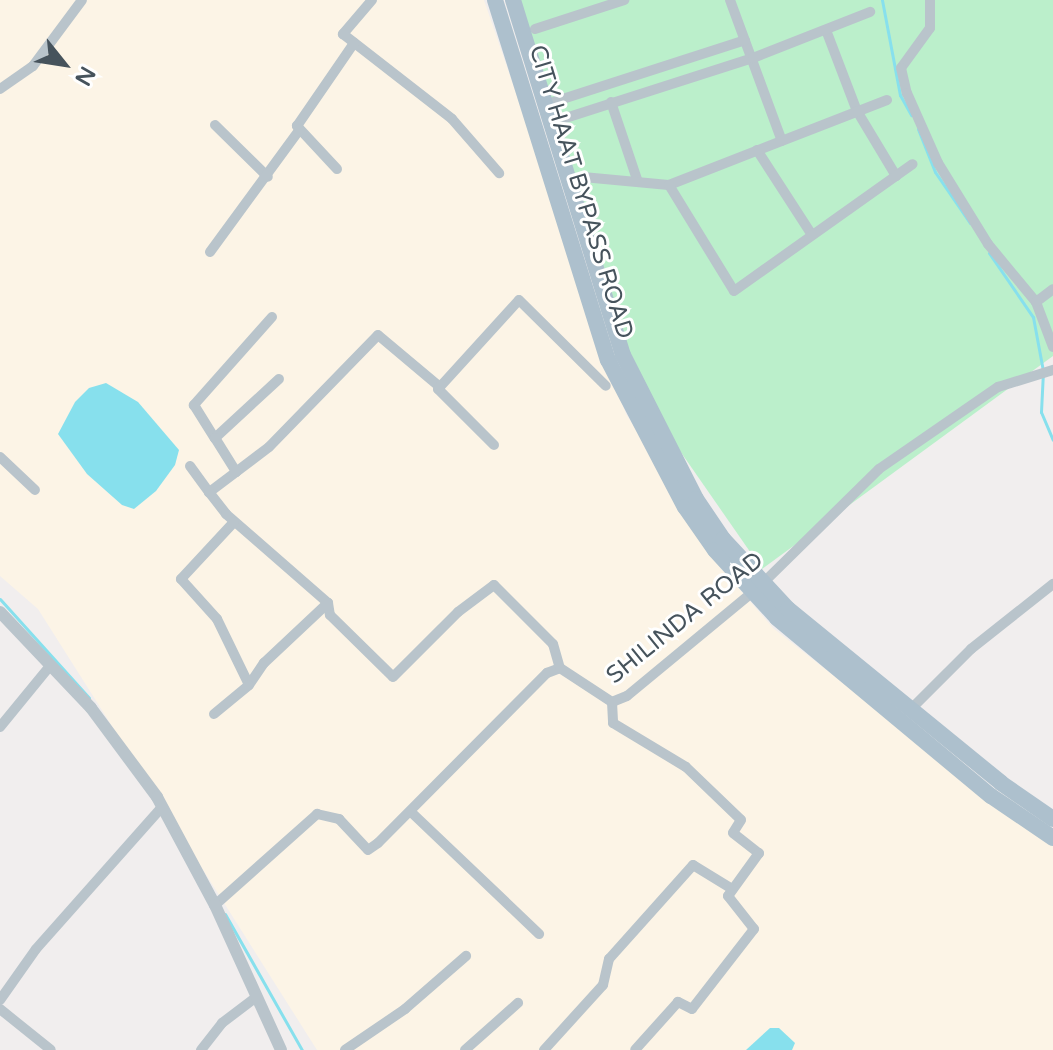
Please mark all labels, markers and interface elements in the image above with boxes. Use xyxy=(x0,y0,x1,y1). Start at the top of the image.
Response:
north arrow xyxy=(24,24,104,104)
street label: CITY HAAT BYPASS ROAD xyxy=(523,42,639,342)
text: N xyxy=(69,62,100,90)
street label: SHILINDA ROAD xyxy=(601,546,769,690)

